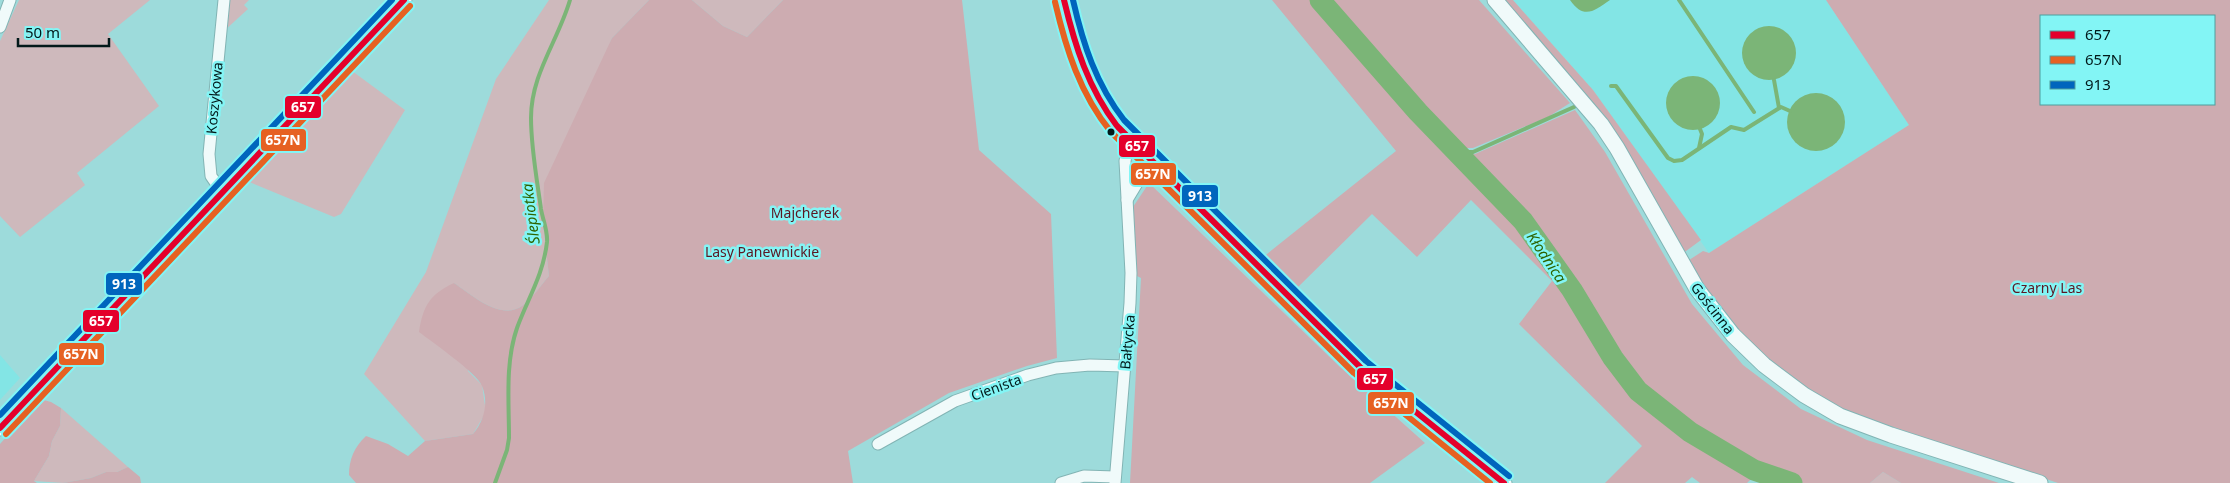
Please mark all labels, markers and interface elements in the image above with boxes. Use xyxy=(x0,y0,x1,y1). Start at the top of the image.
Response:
scale bar xyxy=(18,15,109,47)
legend xyxy=(2040,15,2215,105)
text: 50 m xyxy=(25,22,60,42)
text: 657 xyxy=(2085,24,2111,44)
text: 657N xyxy=(2085,49,2122,69)
street label: Koszykowa xyxy=(201,61,227,135)
text: 913 xyxy=(2085,74,2111,94)
line badge: 657 xyxy=(284,95,322,119)
text: 657 xyxy=(291,97,315,116)
unlabelled marker xyxy=(1106,127,1116,137)
line badge: 657N xyxy=(260,128,307,152)
text: 657N xyxy=(265,130,301,149)
line badge: 657 xyxy=(1118,134,1156,158)
text: 657 xyxy=(1125,136,1149,155)
line badge: 657N xyxy=(1130,162,1177,186)
text: 657N xyxy=(1135,164,1171,183)
water label: Ślepiotka xyxy=(516,182,544,245)
line badge: 913 xyxy=(1181,184,1219,208)
text: 913 xyxy=(1188,186,1212,205)
park label: Majcherek xyxy=(771,203,840,222)
water label: Kłodnica xyxy=(1523,228,1572,287)
park label: Lasy Panewnickie xyxy=(705,242,819,261)
line badge: 913 xyxy=(105,272,143,296)
text: 913 xyxy=(112,274,136,293)
street label: Gościnna xyxy=(1687,278,1739,338)
park label: Czarny Las xyxy=(2012,278,2082,297)
line badge: 657 xyxy=(82,309,120,333)
text: 657 xyxy=(89,311,113,330)
street label: Bałtycka xyxy=(1115,314,1139,370)
line badge: 657N xyxy=(58,342,105,366)
text: 657N xyxy=(63,344,99,363)
line badge: 657 xyxy=(1356,367,1394,391)
street label: Cienista xyxy=(968,369,1024,405)
text: 657 xyxy=(1363,369,1387,388)
line badge: 657N xyxy=(1367,391,1415,415)
text: 657N xyxy=(1373,393,1409,412)

